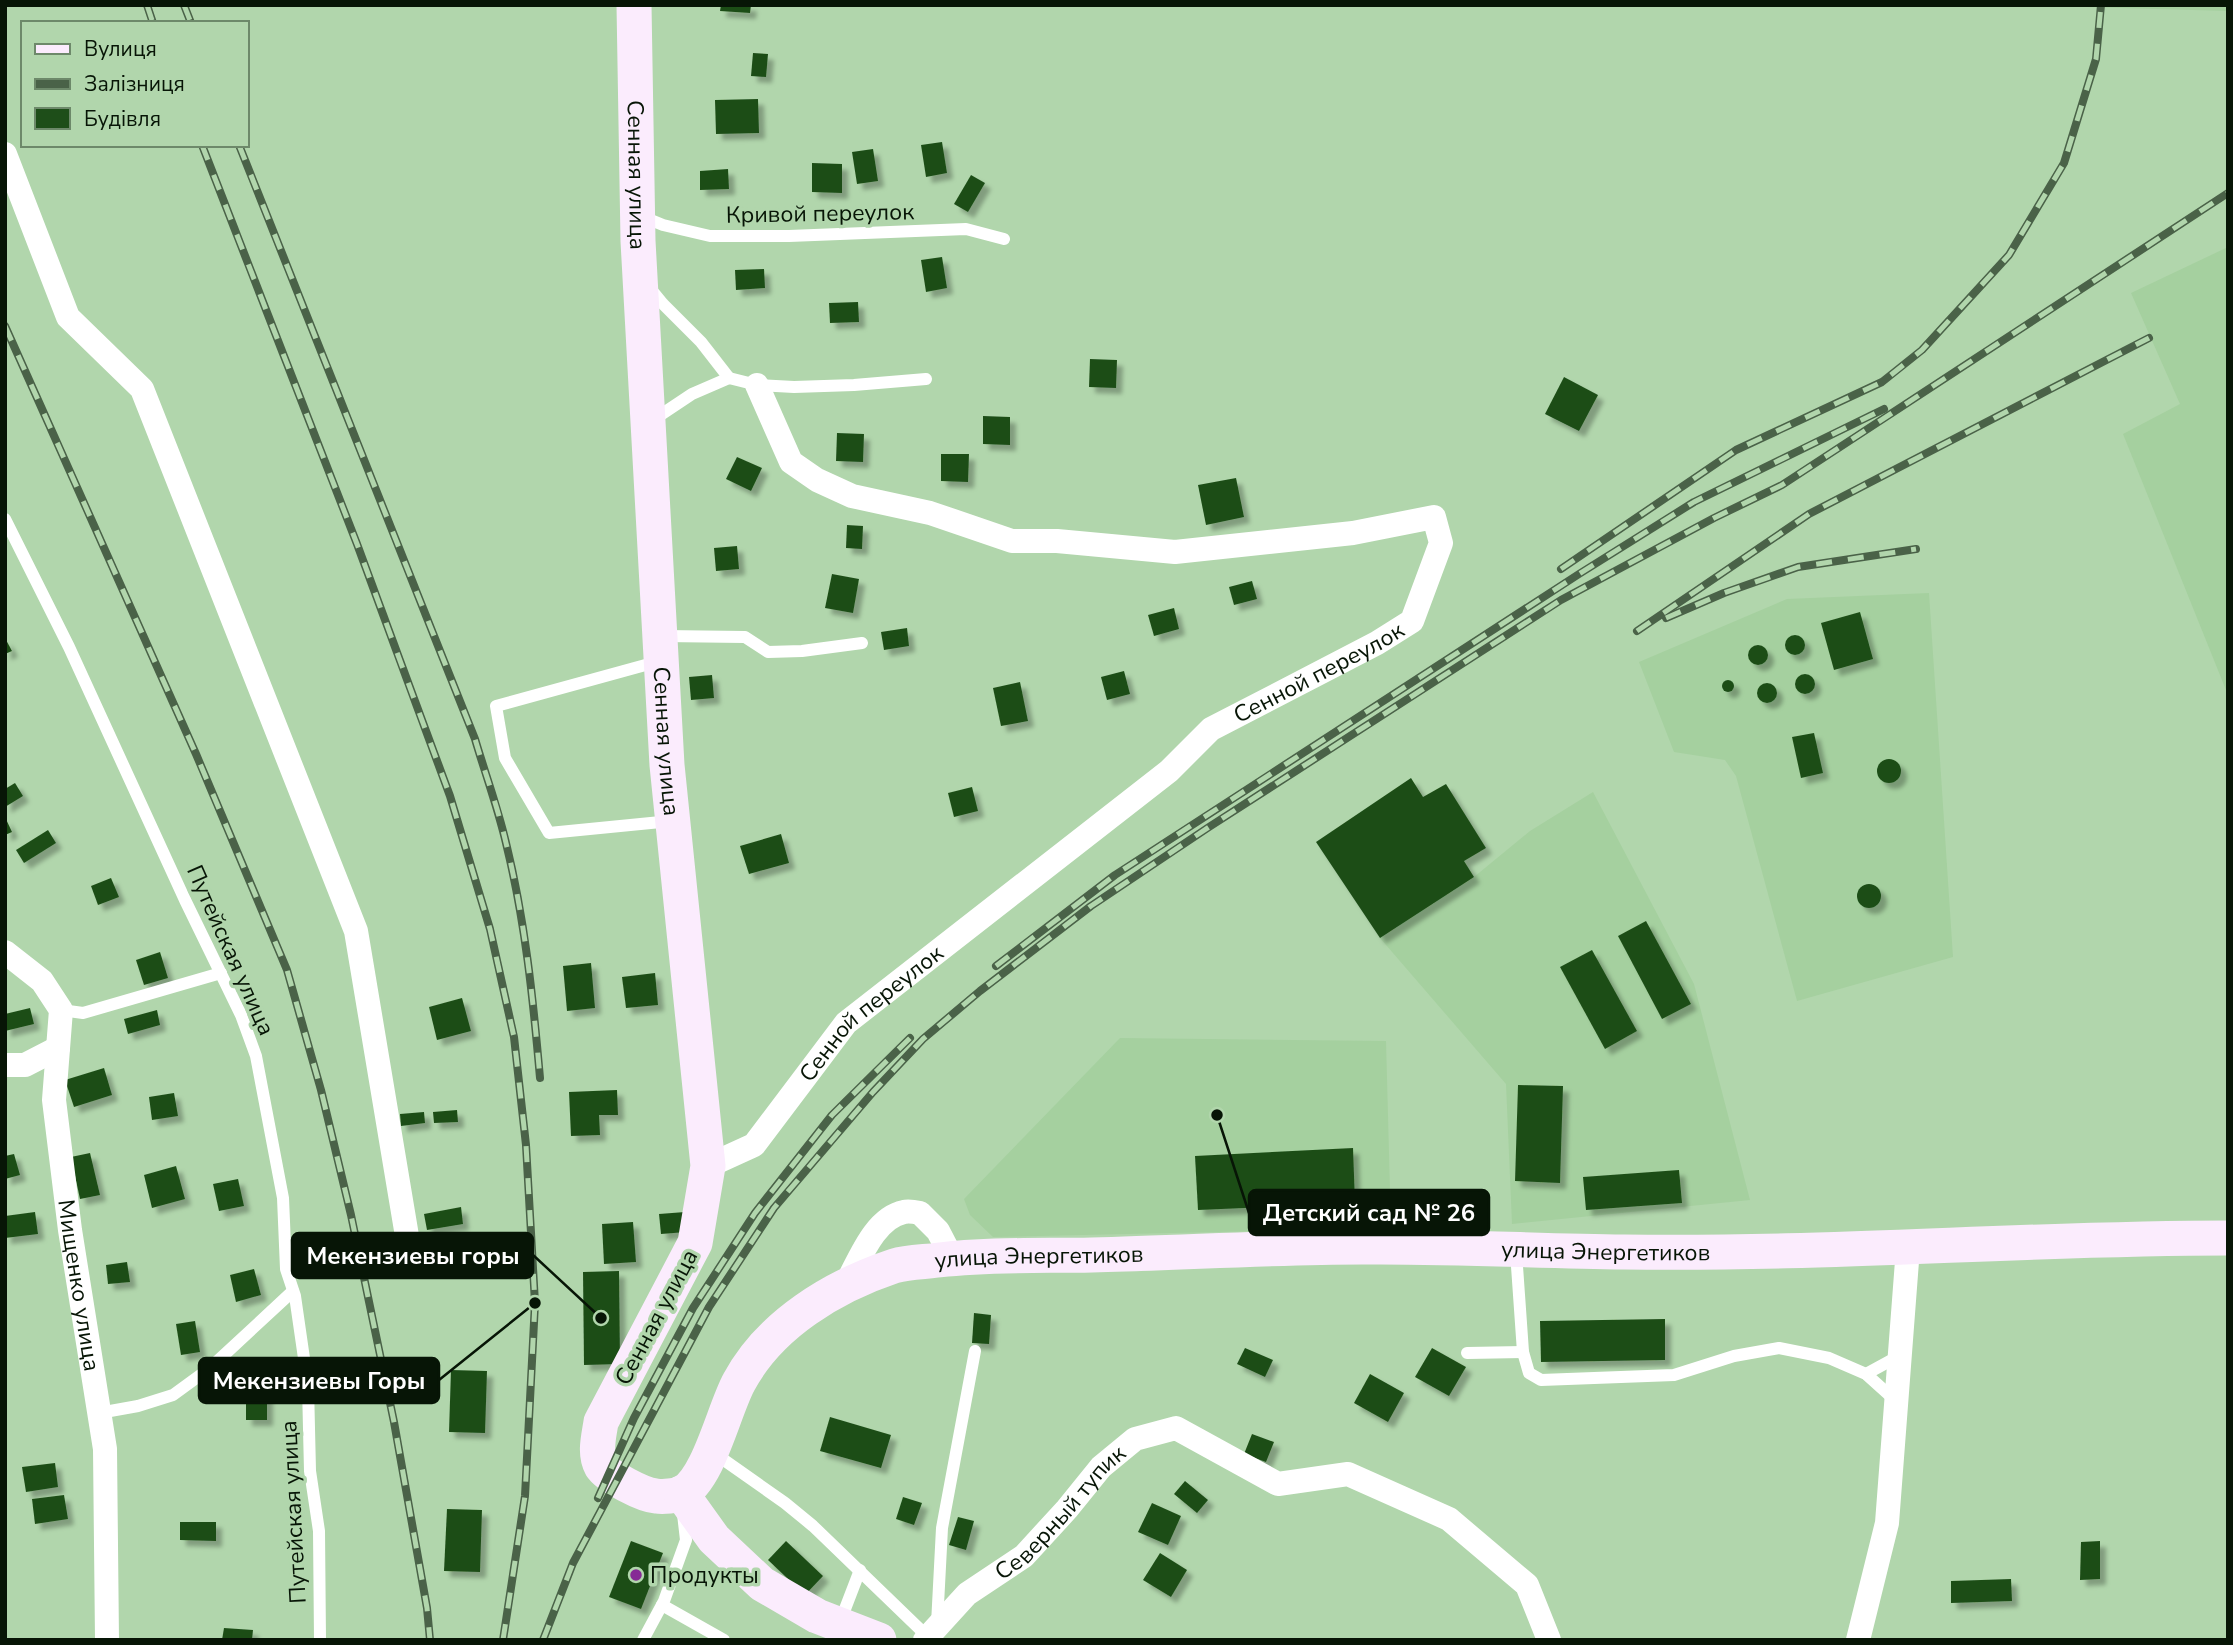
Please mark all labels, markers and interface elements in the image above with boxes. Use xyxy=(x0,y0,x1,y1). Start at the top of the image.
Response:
legend xyxy=(21,21,248,147)
text: Вулиця xyxy=(84,35,157,63)
text: Залізниця xyxy=(84,70,185,98)
street label: Сенная улица xyxy=(620,100,653,251)
text: Будівля xyxy=(84,105,161,133)
street label: Кривой переулок xyxy=(726,196,915,231)
street label: Сенной переулок xyxy=(1228,614,1411,731)
street label: Сенная улица xyxy=(646,666,687,817)
street label: Путейская улица xyxy=(179,860,282,1040)
street label: Сенной переулок xyxy=(792,937,950,1088)
callout: Детский сад № 26 xyxy=(1249,1190,1489,1235)
text: Детский сад № 26 xyxy=(1263,1197,1475,1229)
street label: Мищенко улица xyxy=(50,1198,107,1373)
callout: Мекензиевы горы xyxy=(292,1233,533,1278)
street label: улица Энергетиков xyxy=(1501,1234,1710,1268)
street label: улица Энергетиков xyxy=(933,1239,1144,1276)
text: Мекензиевы горы xyxy=(306,1240,520,1272)
street label: Сенная улица xyxy=(608,1244,705,1391)
callout: Мекензиевы Горы xyxy=(199,1358,439,1403)
text: Мекензиевы Горы xyxy=(213,1365,425,1397)
street label: Путейская улица xyxy=(273,1420,314,1604)
street label: Северный тупик xyxy=(989,1438,1133,1587)
place label: Продукты xyxy=(650,1560,759,1591)
marker: Продукты xyxy=(628,1567,644,1583)

